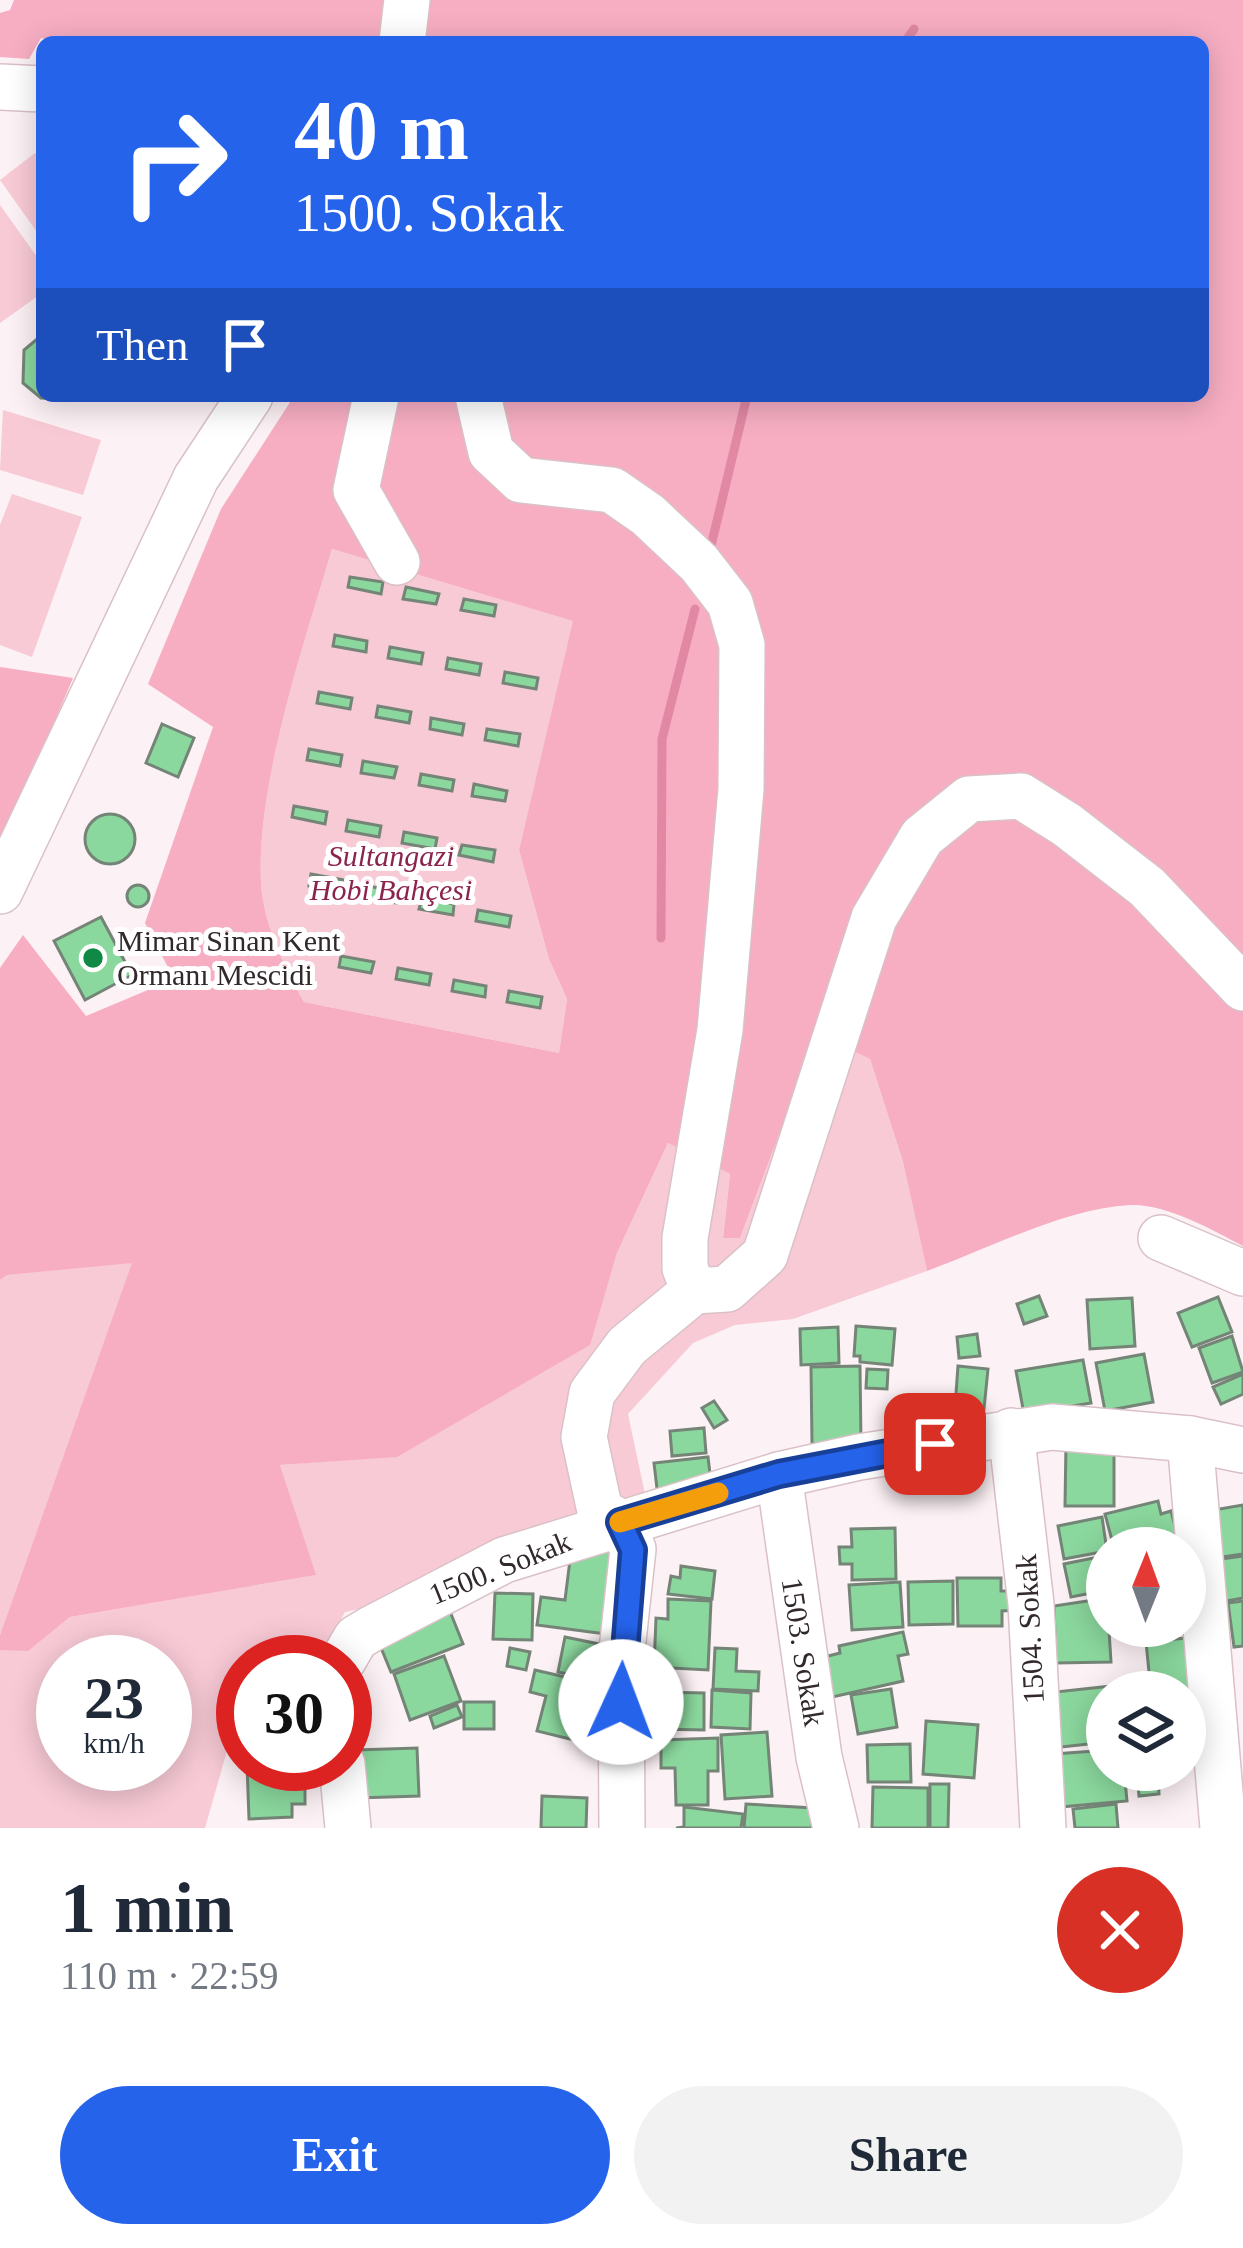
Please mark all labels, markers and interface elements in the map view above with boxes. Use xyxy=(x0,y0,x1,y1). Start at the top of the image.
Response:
icon: right xyxy=(96,84,252,240)
text: 40 m xyxy=(294,84,469,177)
text: 1500. Sokak xyxy=(294,183,564,243)
icon: arrive xyxy=(212,312,278,378)
text: Then xyxy=(96,320,188,370)
park label: Sultangazi Hobi Bahçesi xyxy=(309,839,472,906)
place label: Mimar Sinan Kent Ormanı Mescidi xyxy=(117,924,341,991)
marker: Mimar Sinan Kent Ormanı Mescidi xyxy=(80,945,106,971)
pin xyxy=(884,1393,986,1495)
icon: arrive xyxy=(902,1411,968,1477)
street label: 1500. Sokak xyxy=(424,1524,576,1611)
north arrow xyxy=(1086,1527,1206,1647)
map controls xyxy=(1086,1527,1206,1791)
street label: 1504. Sokak xyxy=(1009,1553,1050,1705)
street label: 1503. Sokak xyxy=(775,1575,832,1729)
speed limit sign: 30 xyxy=(216,1635,372,1791)
position arrow xyxy=(558,1639,684,1765)
text: 23 xyxy=(84,1665,144,1731)
button: layers xyxy=(1086,1671,1206,1791)
text: km/h xyxy=(83,1726,145,1759)
button: close xyxy=(1057,1867,1183,1993)
text: 1 min xyxy=(60,1868,234,1948)
text: 110 m · 22:59 xyxy=(60,1954,278,1997)
button: Exit xyxy=(60,2086,610,2224)
button: Share xyxy=(634,2086,1183,2224)

